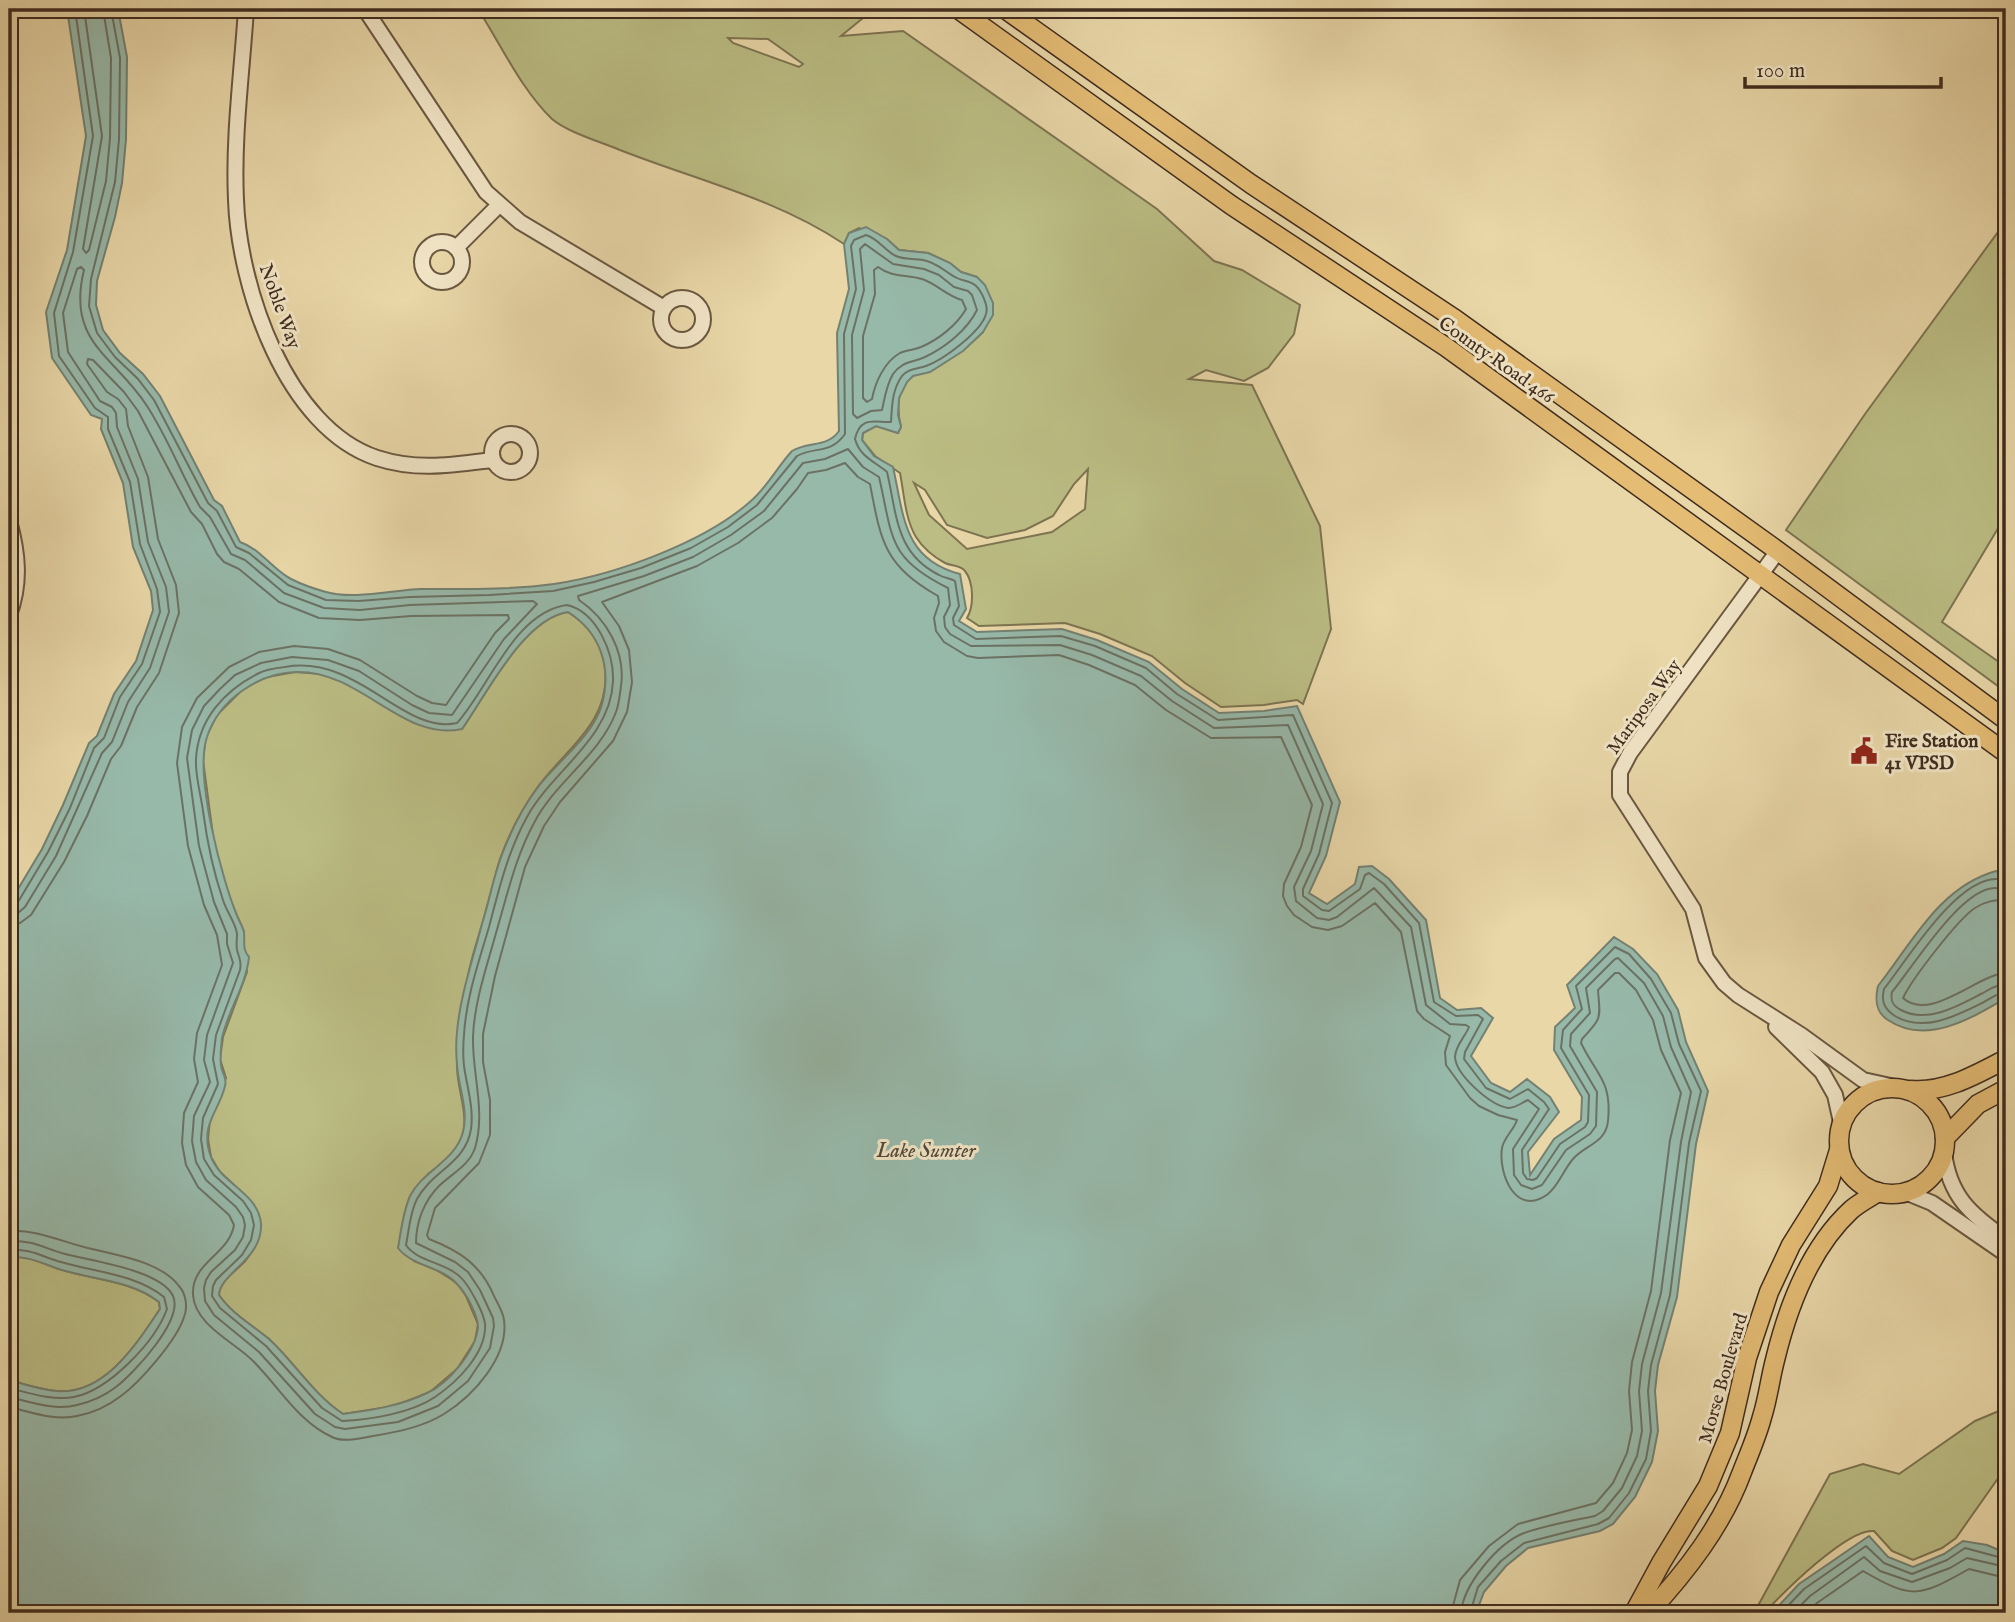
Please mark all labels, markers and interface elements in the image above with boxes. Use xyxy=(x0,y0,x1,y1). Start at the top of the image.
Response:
scale bar xyxy=(1745,46,1941,90)
text: 100 m xyxy=(1756,58,1805,85)
street label: Noble Way xyxy=(253,261,306,353)
street label: County Road 466 xyxy=(1433,312,1559,410)
street label: Mariposa Way xyxy=(1602,654,1688,760)
place label: Fire Station 41 VPSD xyxy=(1885,730,1978,776)
public building icon: Fire Station 41 VPSD xyxy=(1849,736,1879,766)
water label: Lake Sumter xyxy=(876,1138,976,1165)
street label: Morse Boulevard xyxy=(1694,1310,1754,1447)

